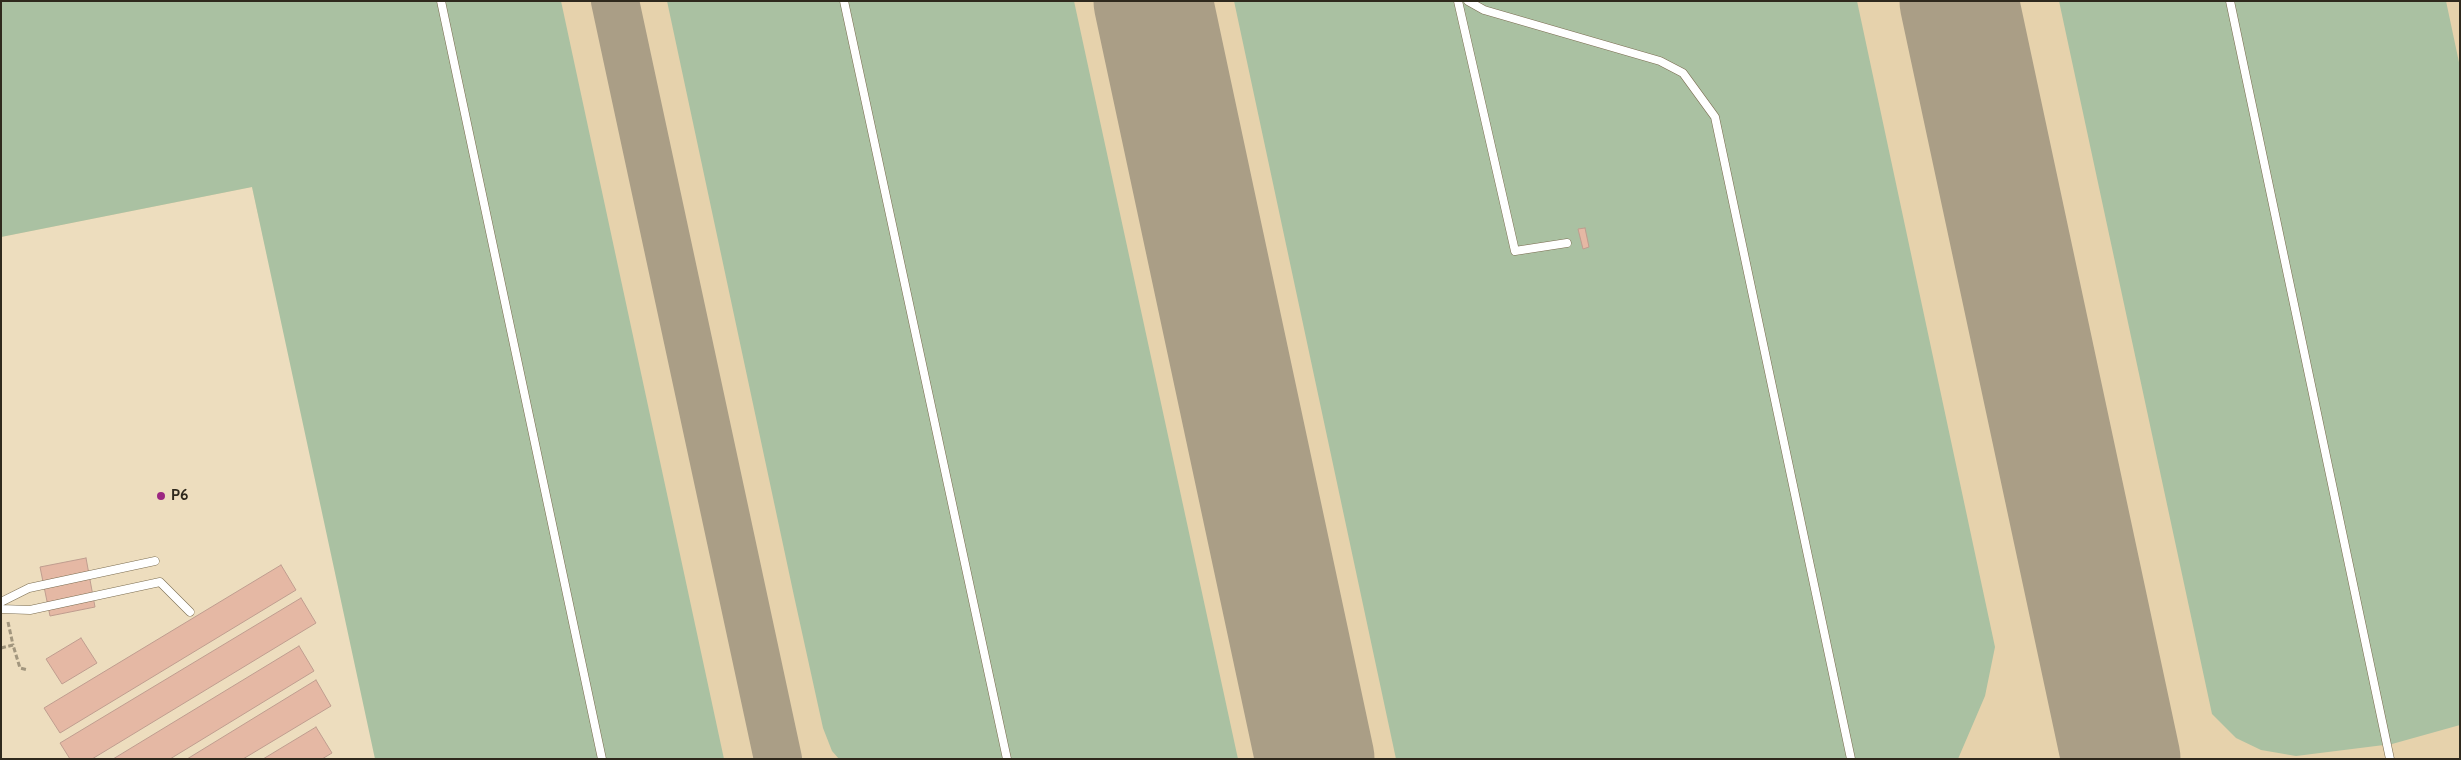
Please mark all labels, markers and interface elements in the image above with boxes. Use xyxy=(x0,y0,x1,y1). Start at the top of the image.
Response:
place label: P6 xyxy=(171,487,188,505)
marker: P6 xyxy=(155,490,167,502)

